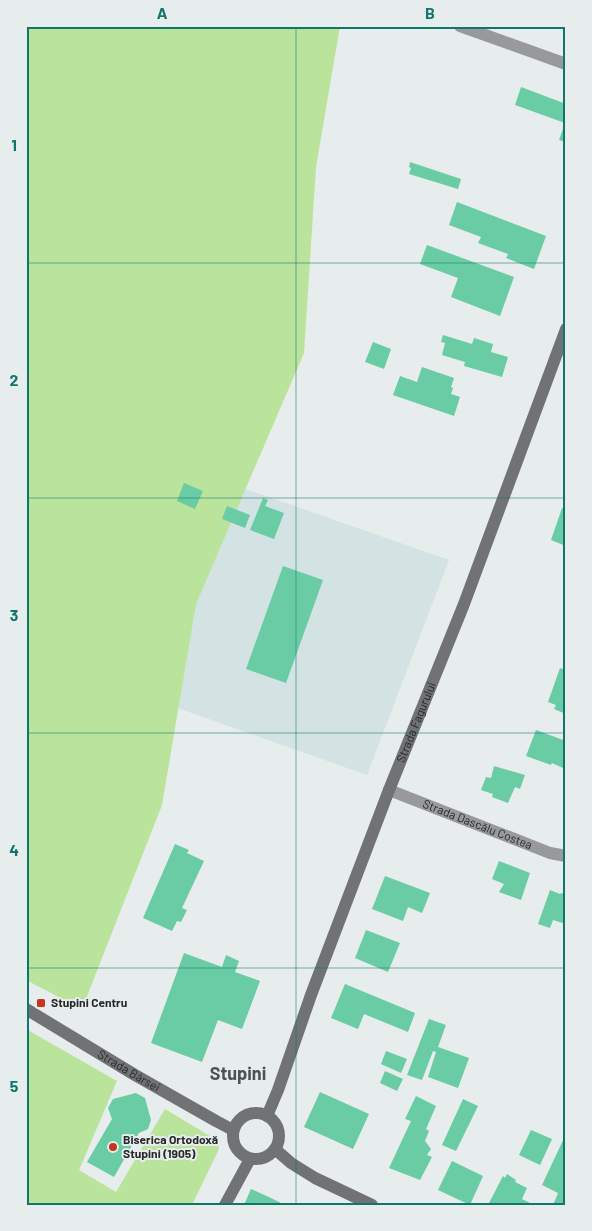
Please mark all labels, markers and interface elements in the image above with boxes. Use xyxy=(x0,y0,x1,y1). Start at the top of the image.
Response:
text: A xyxy=(157,3,168,22)
text: B xyxy=(425,3,435,22)
text: 1 xyxy=(11,135,17,154)
text: 2 xyxy=(10,370,19,389)
text: 3 xyxy=(10,605,18,624)
street label: Strada Fagurului xyxy=(393,680,438,764)
street label: Strada Dascălu Costea xyxy=(421,796,535,851)
text: 4 xyxy=(9,840,19,859)
place label: Stupini Centru xyxy=(51,995,127,1009)
marker: Stupini Centru xyxy=(35,997,47,1009)
street label: Strada Bârsei xyxy=(96,1046,163,1094)
district label: Stupini xyxy=(210,1062,266,1084)
text: 5 xyxy=(10,1076,19,1095)
place label: Biserica Ortodoxă Stupini (1905) xyxy=(123,1132,218,1160)
marker: Biserica Ortodoxă Stupini (1905) xyxy=(107,1141,119,1153)

